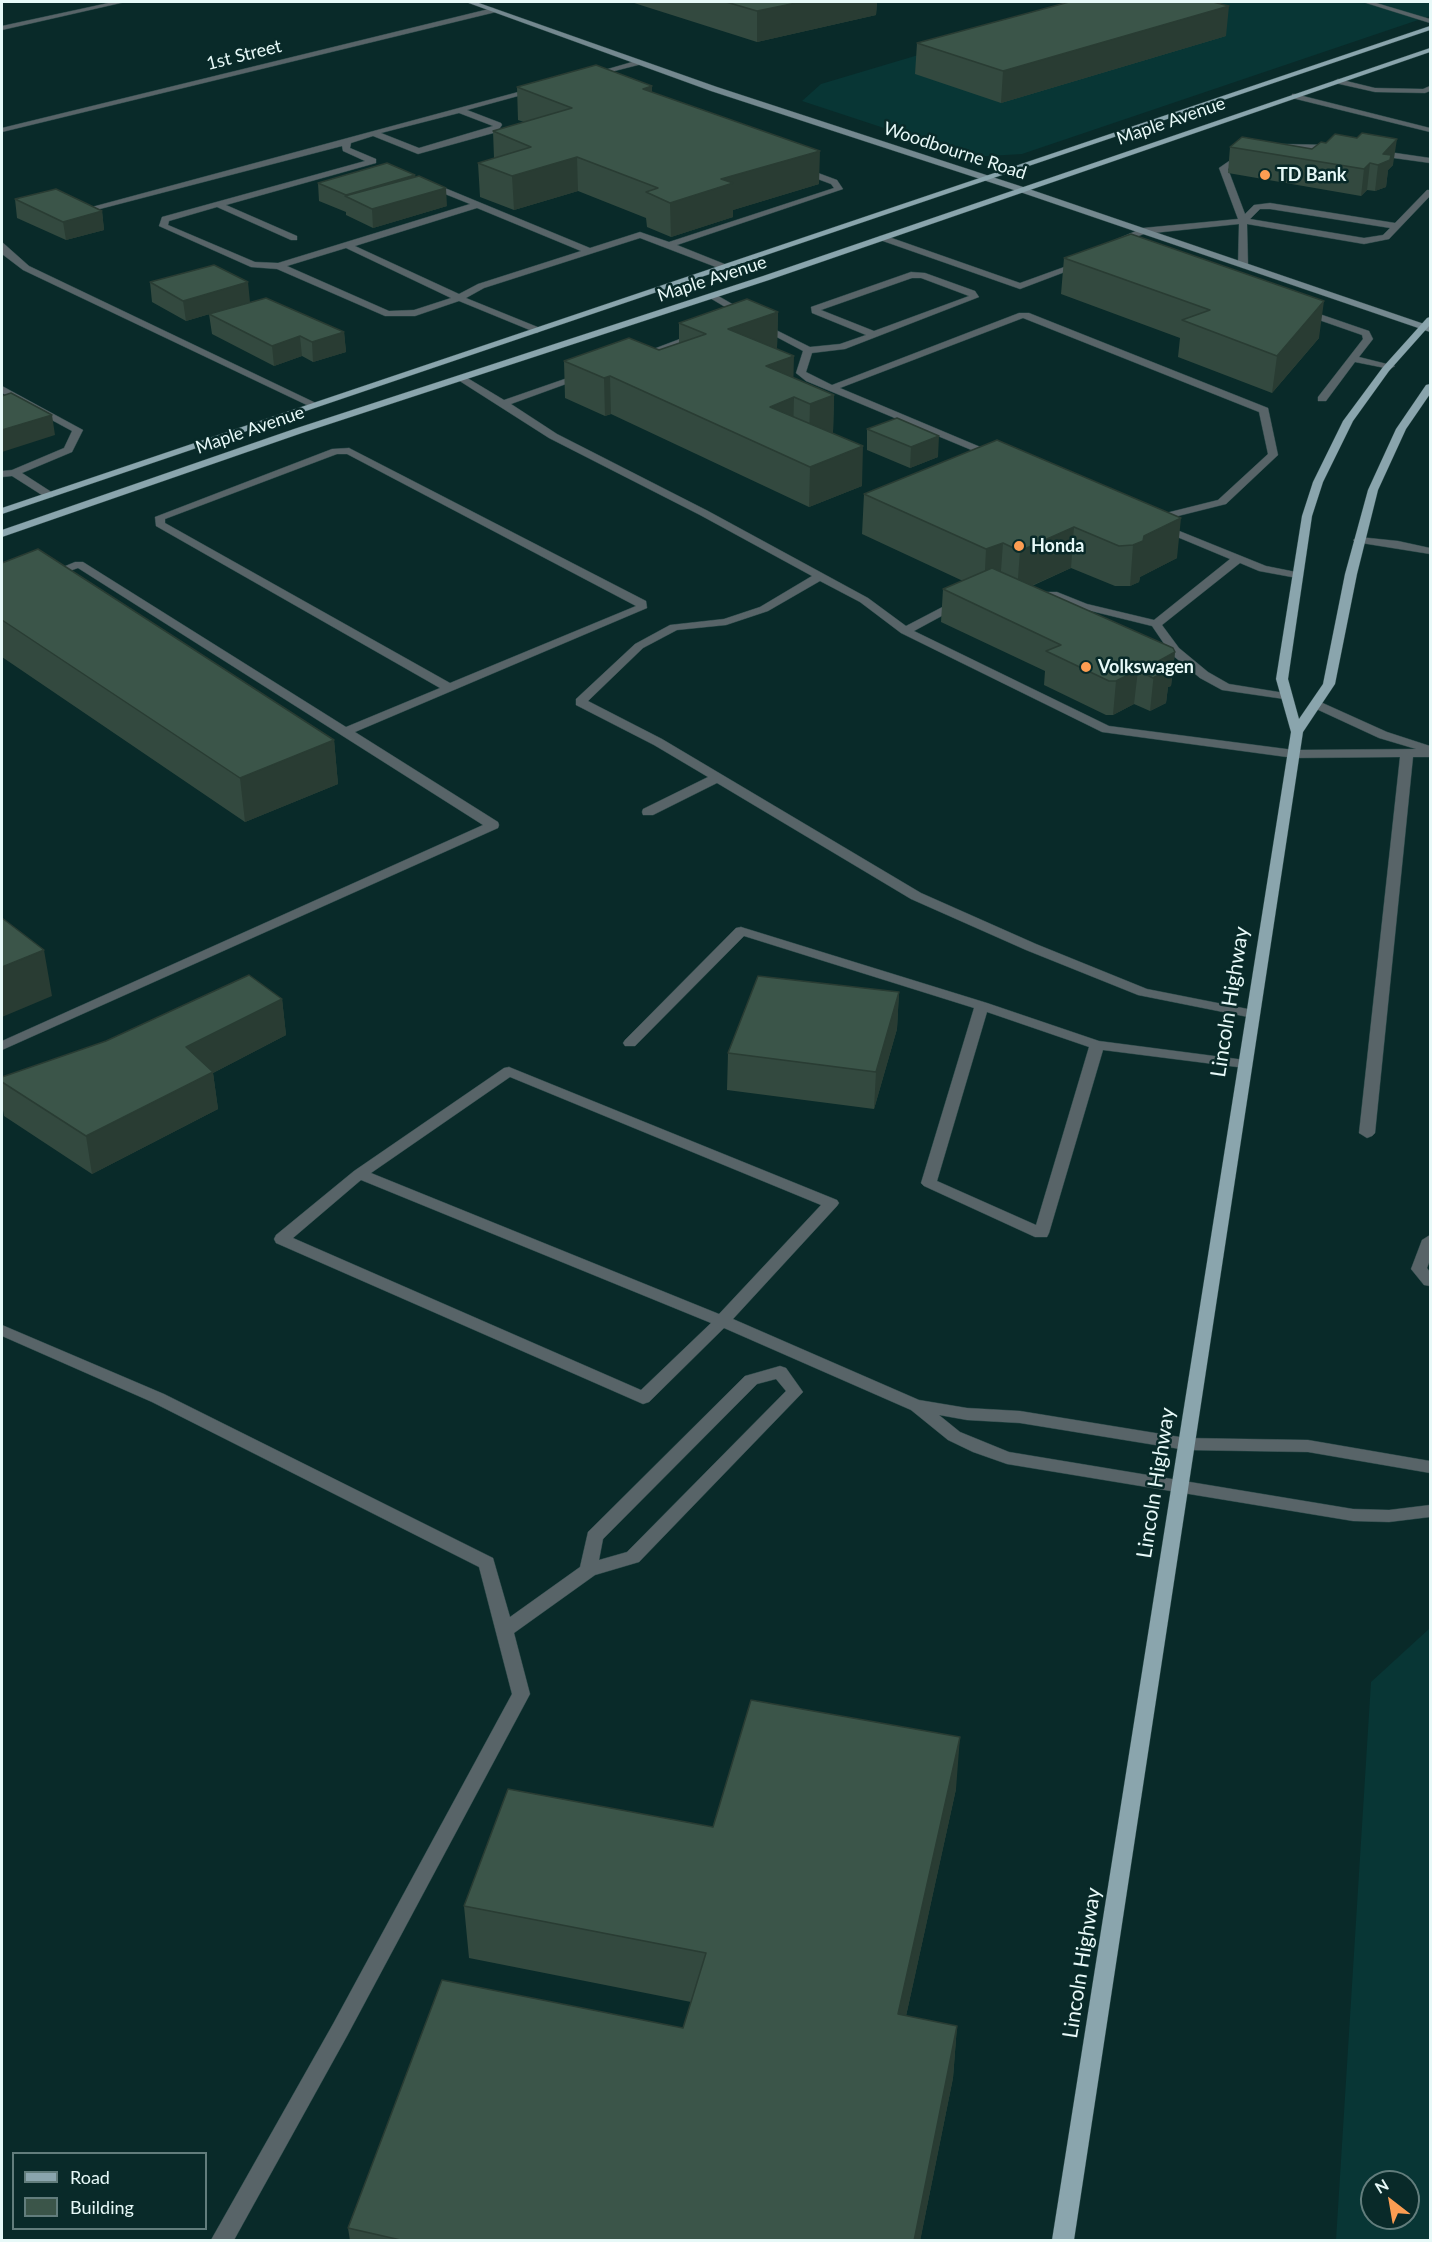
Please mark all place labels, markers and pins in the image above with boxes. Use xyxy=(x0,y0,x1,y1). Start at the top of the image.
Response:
place label: TD Bank xyxy=(1277,164,1346,186)
marker: TD Bank xyxy=(1258,168,1272,182)
place label: Honda xyxy=(1031,535,1084,557)
marker: Honda xyxy=(1012,539,1026,553)
place label: Volkswagen xyxy=(1098,656,1194,678)
marker: Volkswagen xyxy=(1079,660,1093,674)

